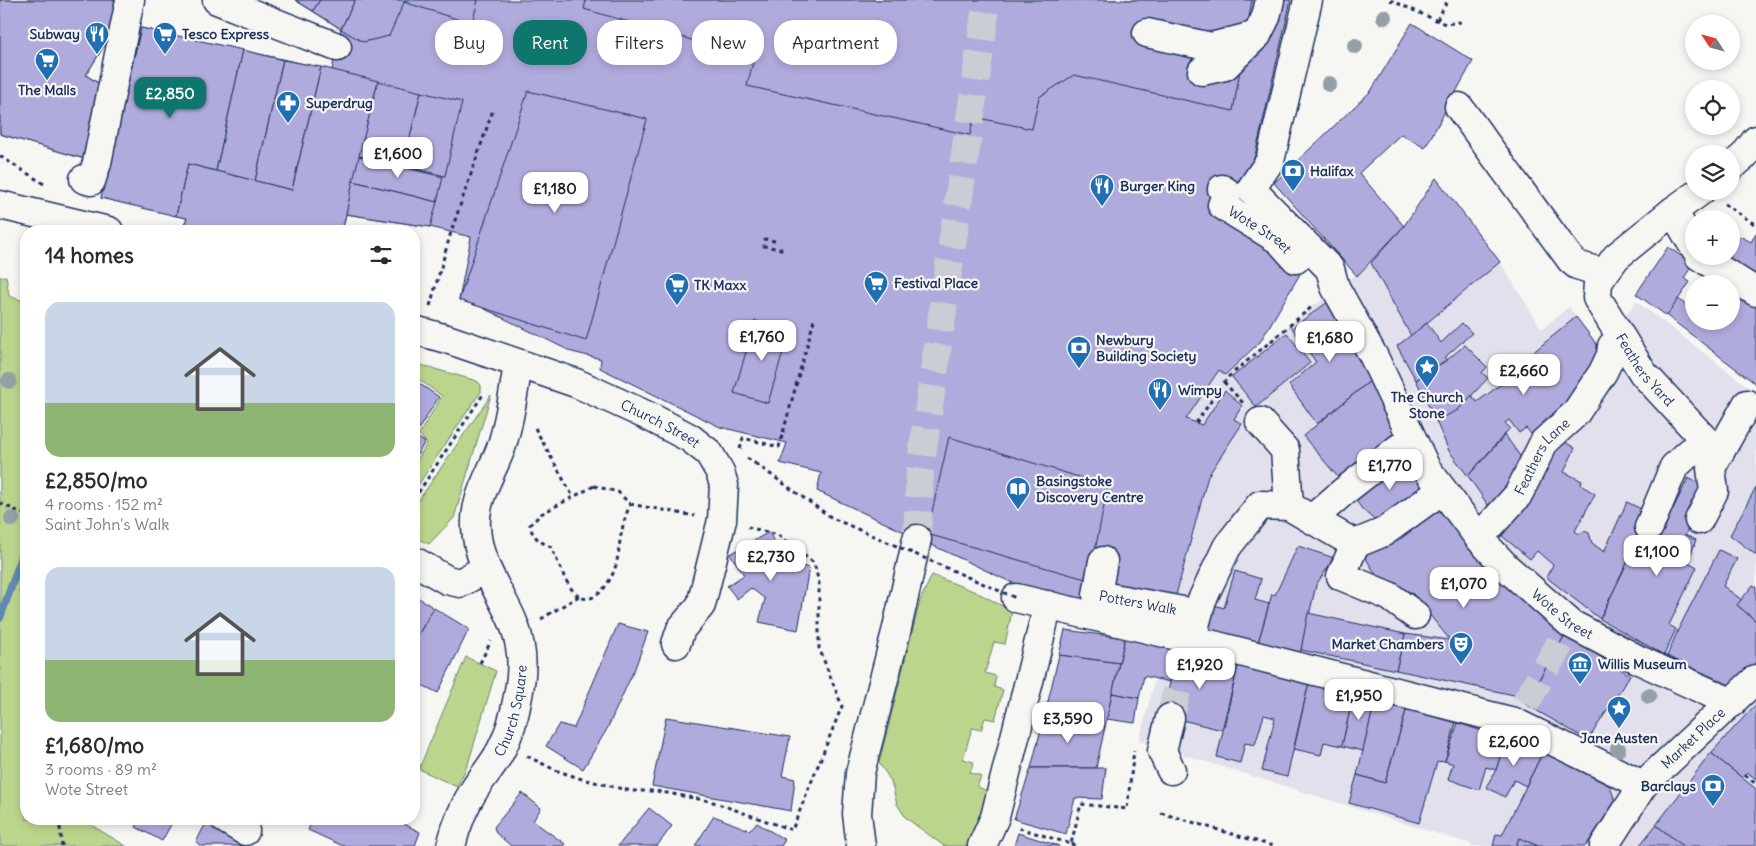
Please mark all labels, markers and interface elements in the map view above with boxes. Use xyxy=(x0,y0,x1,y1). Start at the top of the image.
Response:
north arrow xyxy=(1685,15,1740,70)
map controls xyxy=(1685,15,1740,330)
chip: Buy xyxy=(435,20,503,65)
chip: Rent xyxy=(513,20,587,65)
chip: Filters xyxy=(597,20,682,65)
chip: New xyxy=(692,20,764,65)
chip: Apartment xyxy=(774,20,897,65)
restaurant icon: Subway xyxy=(84,21,110,55)
supermarket icon: Tesco Express xyxy=(152,21,178,55)
place label: Subway xyxy=(29,25,80,43)
place label: Tesco Express xyxy=(182,25,270,43)
supermarket icon: The Malls xyxy=(34,47,60,81)
pin: £2,850 xyxy=(129,76,211,119)
button: locate xyxy=(1685,80,1740,135)
place label: The Malls xyxy=(18,81,77,99)
text: £2,850 xyxy=(145,83,195,103)
pharmacy icon: Superdrug xyxy=(275,90,301,124)
place label: Superdrug xyxy=(306,94,373,112)
pin: £1,600 xyxy=(357,136,439,179)
text: £1,600 xyxy=(374,143,422,163)
button: layers xyxy=(1685,145,1740,200)
bank icon: Halifax xyxy=(1280,158,1306,192)
place label: Halifax xyxy=(1310,162,1354,180)
pin: £1,180 xyxy=(514,172,596,214)
restaurant icon: Burger King xyxy=(1089,173,1115,207)
place label: Burger King xyxy=(1120,177,1195,195)
text: £1,180 xyxy=(533,178,577,198)
street label: Wote Street xyxy=(1225,202,1296,257)
button: + xyxy=(1685,210,1740,265)
icon: filters xyxy=(367,241,395,269)
text: 14 homes xyxy=(45,242,134,269)
supermarket icon: Festival Place xyxy=(863,270,889,304)
supermarket icon: TK Maxx xyxy=(664,272,690,306)
place label: Festival Place xyxy=(894,274,978,292)
button: − xyxy=(1685,275,1740,330)
place label: TK Maxx xyxy=(694,276,746,294)
pin: £1,760 xyxy=(721,320,803,362)
pin: £1,680 xyxy=(1289,320,1371,363)
text: £1,760 xyxy=(739,326,785,346)
text: £1,680 xyxy=(1306,327,1354,347)
street label: Feathers Yard xyxy=(1612,330,1678,410)
place label: Newbury Building Society xyxy=(1096,331,1196,365)
icon: home xyxy=(175,334,265,424)
bank icon: Newbury Building Society xyxy=(1066,335,1092,369)
place icon: The Church Stone xyxy=(1414,354,1440,388)
pin: £2,660 xyxy=(1483,354,1565,396)
text: £2,660 xyxy=(1499,360,1549,380)
restaurant icon: Wimpy xyxy=(1147,377,1173,411)
place label: Wimpy xyxy=(1178,381,1222,399)
place label: The Church Stone xyxy=(1391,388,1463,422)
street label: Church Street xyxy=(618,396,704,452)
street label: Feathers Lane xyxy=(1510,414,1574,498)
pin: £1,770 xyxy=(1349,448,1431,491)
text: £1,770 xyxy=(1368,455,1412,475)
text: £2,850/mo xyxy=(45,467,148,494)
place label: Basingstoke Discovery Centre xyxy=(1036,472,1144,506)
library icon: Basingstoke Discovery Centre xyxy=(1005,476,1031,510)
text: 4 rooms · 152 m² xyxy=(45,494,163,514)
text: Saint John's Walk xyxy=(45,514,169,534)
pin: £1,100 xyxy=(1616,534,1698,577)
pin: £2,730 xyxy=(730,540,812,582)
text: £1,100 xyxy=(1635,541,1679,561)
text: £2,730 xyxy=(747,546,795,566)
pin: £1,070 xyxy=(1423,566,1505,609)
text: £1,070 xyxy=(1441,573,1487,593)
street label: Wote Street xyxy=(1528,585,1596,643)
street label: Potters Walk xyxy=(1097,587,1178,619)
icon: home xyxy=(175,599,265,689)
theatre icon: Market Chambers xyxy=(1448,631,1474,665)
place label: Market Chambers xyxy=(1331,635,1445,653)
pin: £1,920 xyxy=(1159,648,1241,690)
museum icon: Willis Museum xyxy=(1567,651,1593,685)
text: £1,920 xyxy=(1177,654,1223,674)
place label: Willis Museum xyxy=(1598,655,1688,673)
street label: Church Square xyxy=(490,665,531,760)
pin: £1,950 xyxy=(1318,678,1400,721)
text: £1,950 xyxy=(1335,685,1383,705)
place icon: Jane Austen xyxy=(1606,695,1632,729)
pin: £3,590 xyxy=(1027,702,1109,744)
street label: Market Place xyxy=(1657,704,1729,773)
text: £3,590 xyxy=(1043,708,1093,728)
pin: £2,600 xyxy=(1473,724,1555,767)
place label: Jane Austen xyxy=(1580,729,1658,747)
text: £2,600 xyxy=(1489,731,1540,751)
text: £1,680/mo xyxy=(45,732,144,759)
text: 3 rooms · 89 m² xyxy=(45,759,157,779)
bank icon: Barclays xyxy=(1700,773,1726,807)
place label: Barclays xyxy=(1641,777,1697,795)
text: Wote Street xyxy=(45,779,128,799)

